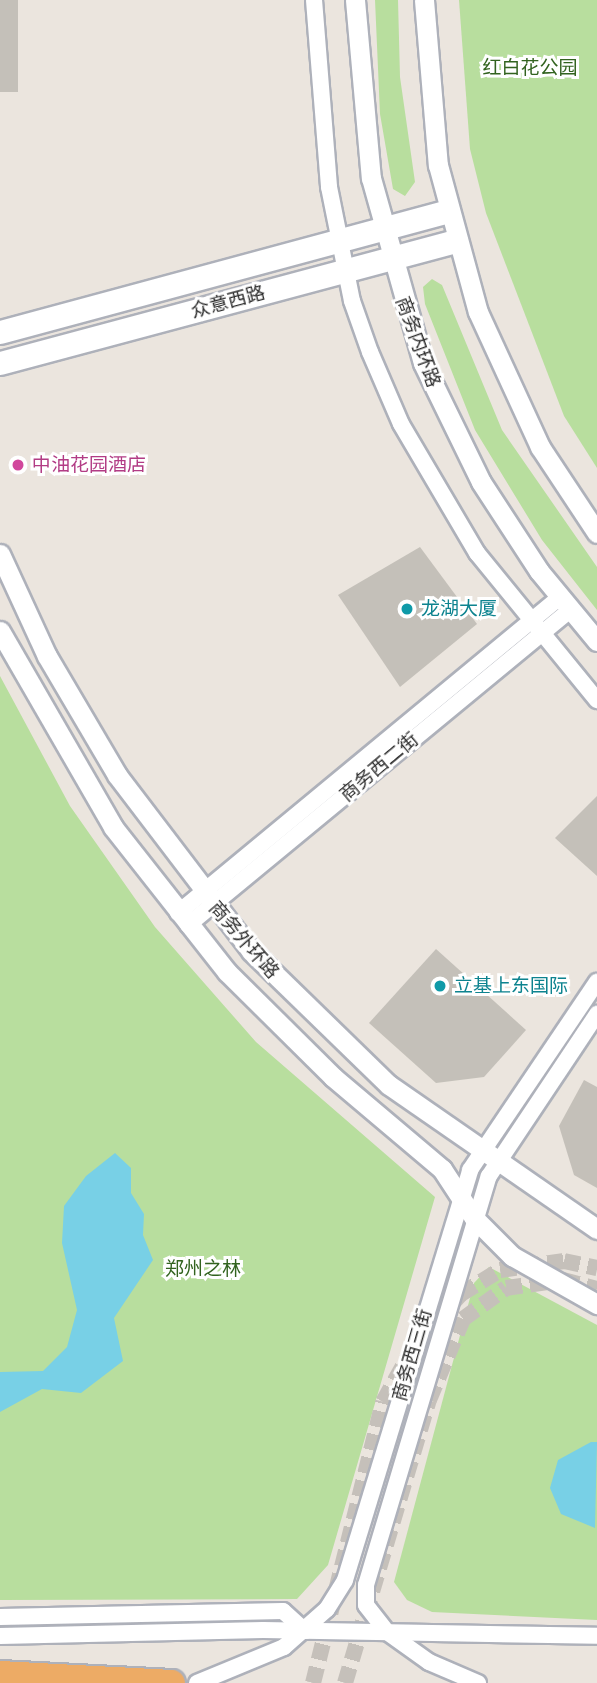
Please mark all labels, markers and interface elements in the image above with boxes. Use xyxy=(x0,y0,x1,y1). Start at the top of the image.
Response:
park label: 红白花公园 xyxy=(483,57,577,79)
street label: 众意西路 xyxy=(188,281,268,323)
street label: 商务内环路 xyxy=(391,293,445,391)
place label: 中油花园酒店 xyxy=(32,454,146,476)
marker: 中油花园酒店 xyxy=(10,457,26,473)
place label: 龙湖大厦 xyxy=(421,598,497,620)
marker: 龙湖大厦 xyxy=(399,601,415,617)
street label: 商务西二街 xyxy=(335,728,423,806)
street label: 商务外环路 xyxy=(204,897,284,983)
place label: 立基上东国际 xyxy=(454,975,568,997)
marker: 立基上东国际 xyxy=(432,978,448,994)
park label: 郑州之林 xyxy=(165,1258,241,1280)
street label: 商务西三街 xyxy=(388,1306,436,1404)

